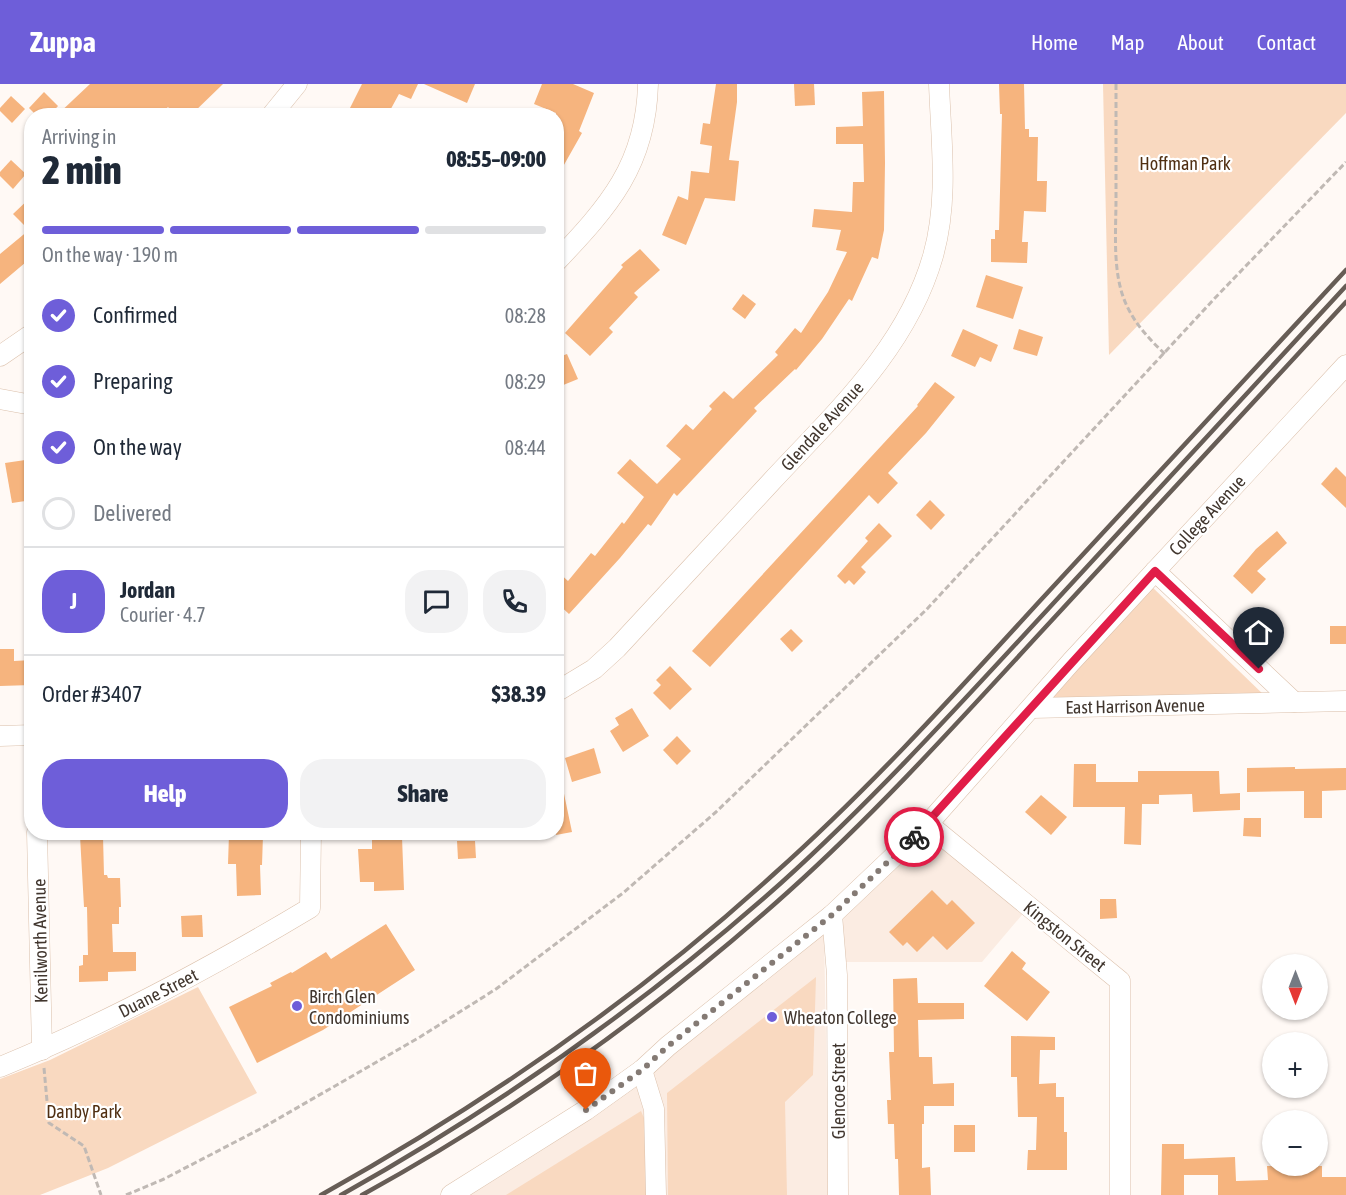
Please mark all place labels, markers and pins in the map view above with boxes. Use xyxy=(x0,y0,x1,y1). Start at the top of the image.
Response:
pin xyxy=(1233,607,1284,669)
place label: Birch Glen Condominiums xyxy=(309,986,409,1028)
marker: Birch Glen Condominiums xyxy=(290,999,304,1013)
place label: Wheaton College xyxy=(784,1007,897,1028)
marker: Wheaton College xyxy=(765,1010,779,1024)
pin xyxy=(560,1048,611,1110)

